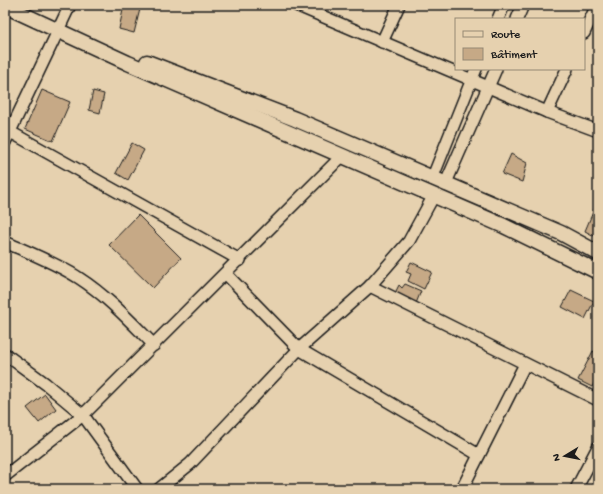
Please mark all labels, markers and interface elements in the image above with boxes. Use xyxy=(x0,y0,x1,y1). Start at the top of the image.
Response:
legend xyxy=(455,18,585,70)
text: Route xyxy=(491,29,521,43)
text: Bâtiment xyxy=(490,49,538,63)
north arrow xyxy=(545,436,585,476)
text: N xyxy=(551,453,564,462)

